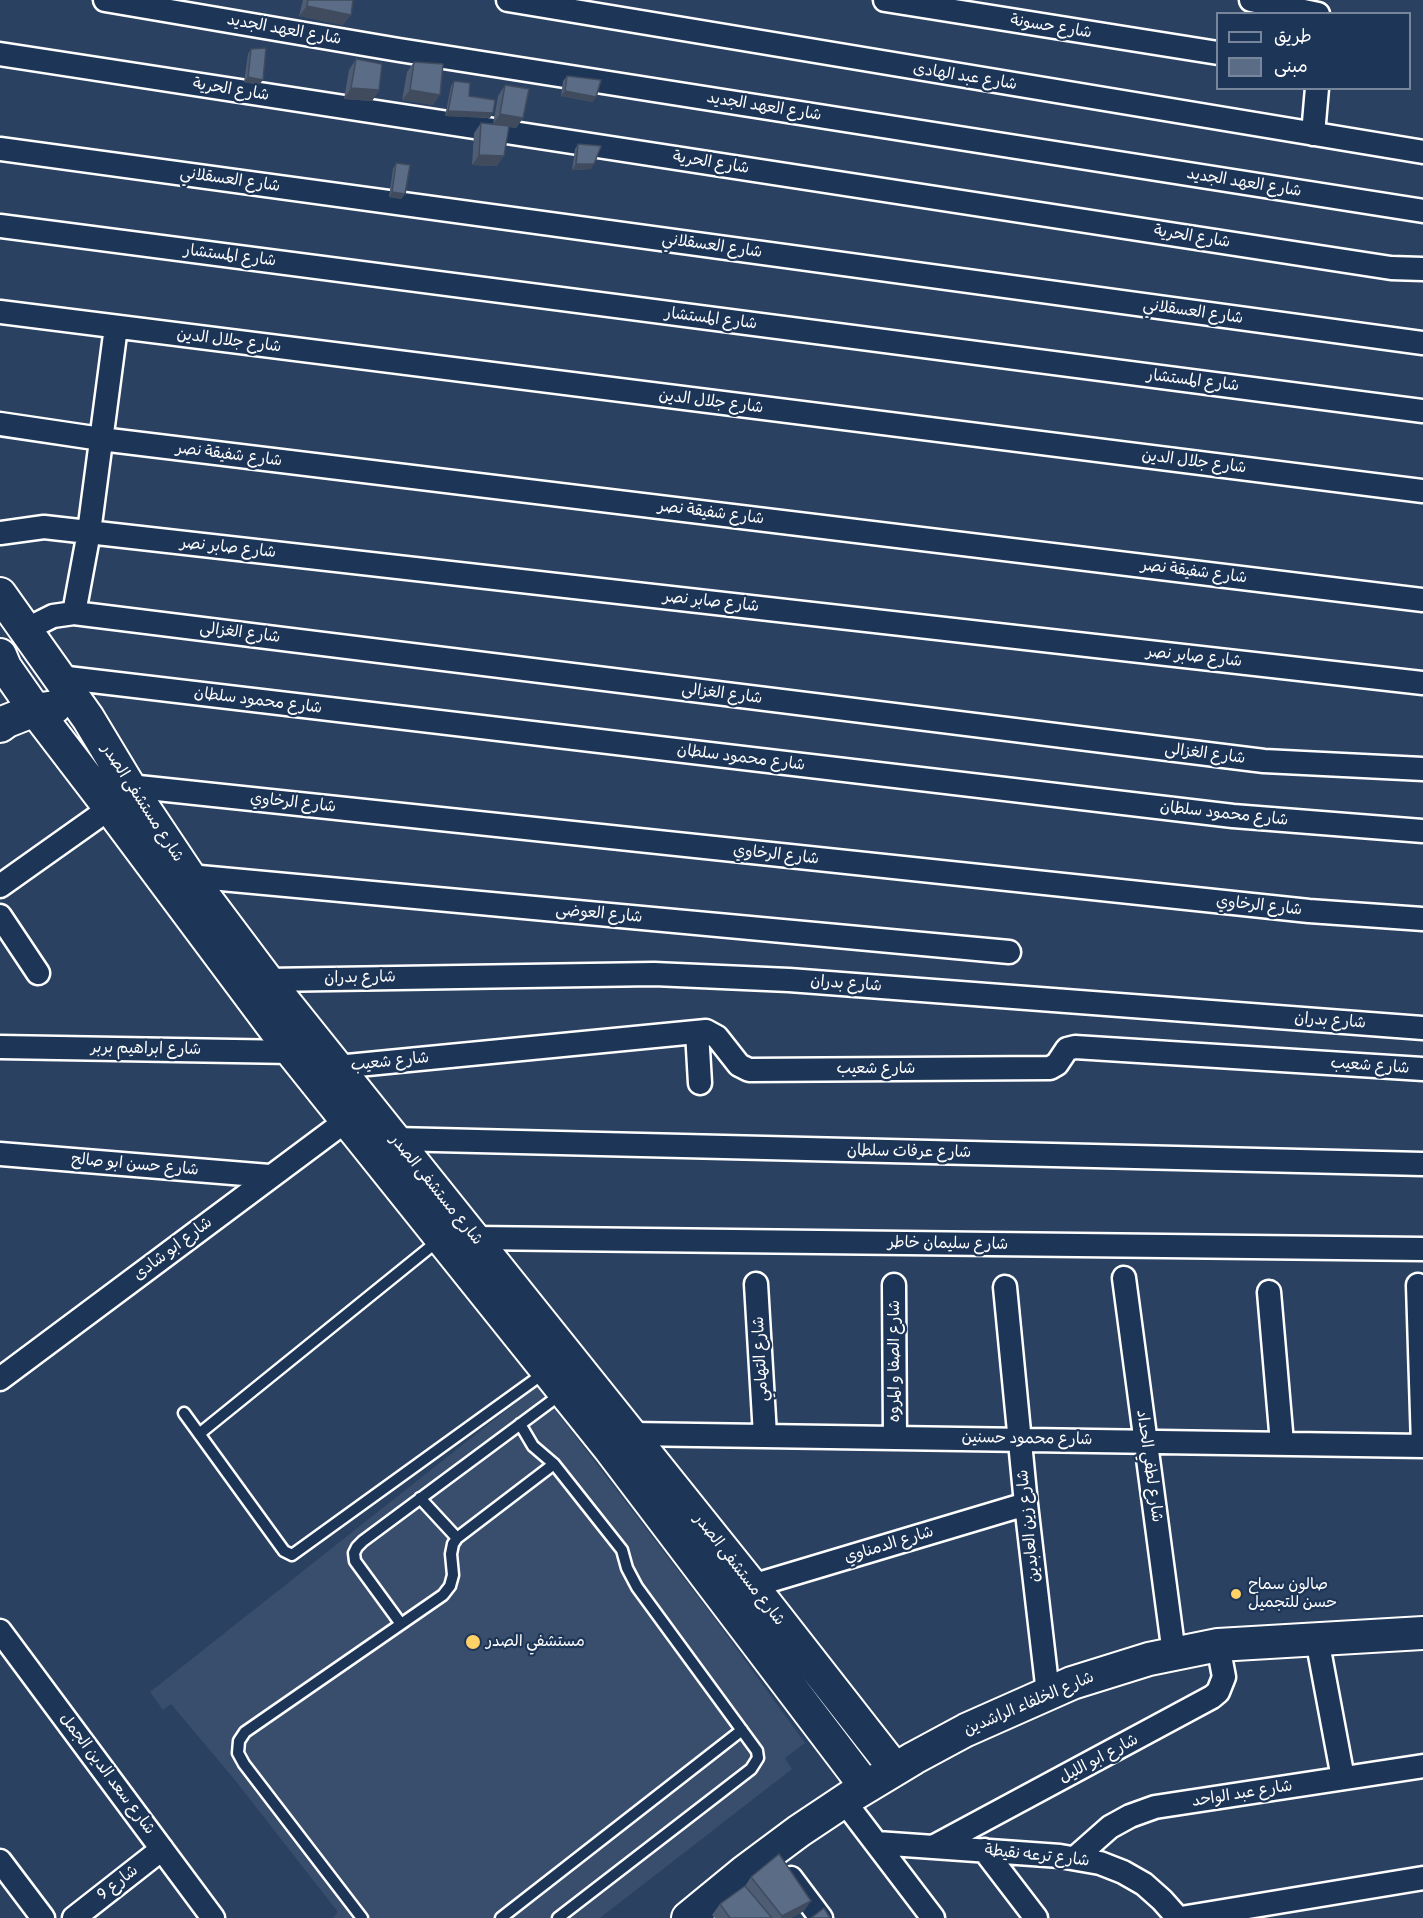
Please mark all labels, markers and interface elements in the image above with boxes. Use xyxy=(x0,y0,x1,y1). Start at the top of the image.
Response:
street label: شارع العهد الجديد xyxy=(225,10,343,50)
street label: شارع حسونة xyxy=(1009,11,1093,43)
legend xyxy=(1216,12,1411,90)
text: طريق xyxy=(1274,25,1312,48)
text: مبنى xyxy=(1274,55,1308,78)
street label: شارع عبد الهادى xyxy=(912,59,1018,95)
street label: شارع الحرية xyxy=(191,74,271,106)
street label: شارع العهد الجديد xyxy=(705,88,823,126)
street label: شارع الحرية xyxy=(671,147,751,179)
street label: شارع العسقلاني xyxy=(179,163,281,197)
street label: شارع العهد الجديد xyxy=(1185,164,1303,202)
street label: شارع الحرية xyxy=(1152,221,1232,253)
street label: شارع العسقلاني xyxy=(661,229,763,263)
street label: شارع المستشار xyxy=(183,241,277,271)
street label: شارع العسقلاني xyxy=(1142,295,1244,329)
street label: شارع المستشار xyxy=(664,304,758,334)
street label: شارع جلال الدين xyxy=(175,325,283,357)
street label: شارع المستشار xyxy=(1146,366,1240,396)
street label: شارع جلال الدين xyxy=(657,386,765,418)
street label: شارع شفيقة نصر xyxy=(175,439,283,471)
street label: شارع جلال الدين xyxy=(1140,446,1248,478)
street label: شارع شفيقة نصر xyxy=(657,497,765,529)
street label: شارع صابر نصر xyxy=(179,533,277,563)
street label: شارع شفيقة نصر xyxy=(1140,556,1248,588)
street label: شارع صابر نصر xyxy=(662,587,760,617)
street label: شارع الغزالى xyxy=(199,619,281,647)
street label: شارع صابر نصر xyxy=(1145,642,1243,672)
street label: شارع الغزالى xyxy=(681,680,763,708)
street label: شارع محمود سلطان xyxy=(193,684,323,718)
street label: شارع مستشفى الصدر xyxy=(97,740,187,866)
street label: شارع الغزالى xyxy=(1164,740,1246,768)
street label: شارع محمود سلطان xyxy=(676,741,806,775)
street label: شارع الرخاوي xyxy=(249,789,337,817)
street label: شارع محمود سلطان xyxy=(1159,798,1289,830)
street label: شارع الرخاوي xyxy=(732,841,820,869)
street label: شارع الرخاوي xyxy=(1215,892,1303,920)
street label: شارع العوضى xyxy=(555,901,643,927)
street label: شارع بدران xyxy=(324,968,396,988)
street label: شارع بدران xyxy=(810,972,882,996)
street label: شارع بدران xyxy=(1294,1009,1366,1033)
street label: شارع ابراهيم بربر xyxy=(91,1038,201,1060)
street label: شارع شعيب xyxy=(350,1048,430,1076)
street label: شارع شعيب xyxy=(1330,1054,1410,1078)
street label: شارع شعيب xyxy=(837,1059,915,1079)
street label: شارع مستشفى الصدر xyxy=(385,1131,487,1249)
street label: شارع عرفات سلطان xyxy=(847,1141,971,1163)
street label: شارع حسن ابو صالح xyxy=(70,1150,200,1180)
street label: شارع ابو شادى xyxy=(130,1213,216,1285)
street label: شارع سليمان خاطر xyxy=(888,1233,1008,1255)
street label: شارع الصفا و المروه xyxy=(885,1300,905,1422)
street label: شارع التهامي xyxy=(749,1316,773,1402)
street label: شارع لطفي الحداد xyxy=(1132,1409,1166,1523)
street label: شارع محمود حسنين xyxy=(961,1428,1093,1450)
street label: شارع زين العابدين xyxy=(1014,1469,1044,1583)
street label: شارع مستشفى الصدر xyxy=(689,1510,789,1630)
street label: شارع الدمناوي xyxy=(842,1522,936,1568)
place label: صالون سماح حسن للتجميل xyxy=(1248,1575,1337,1613)
marker: صالون سماح حسن للتجميل xyxy=(1229,1587,1243,1601)
place label: مستشفي الصدر xyxy=(486,1632,585,1652)
marker: مستشفي الصدر xyxy=(464,1633,482,1651)
street label: شارع الخلفاء الراشدين xyxy=(961,1668,1097,1740)
street label: شارع سعد الدين الجمل xyxy=(55,1710,159,1838)
street label: شارع ابو الليل xyxy=(1056,1730,1142,1788)
street label: شارع عبد الواحد xyxy=(1190,1777,1294,1811)
street label: شارع ترعه نقيطة xyxy=(984,1841,1090,1871)
street label: شارع 9 xyxy=(94,1861,142,1905)

